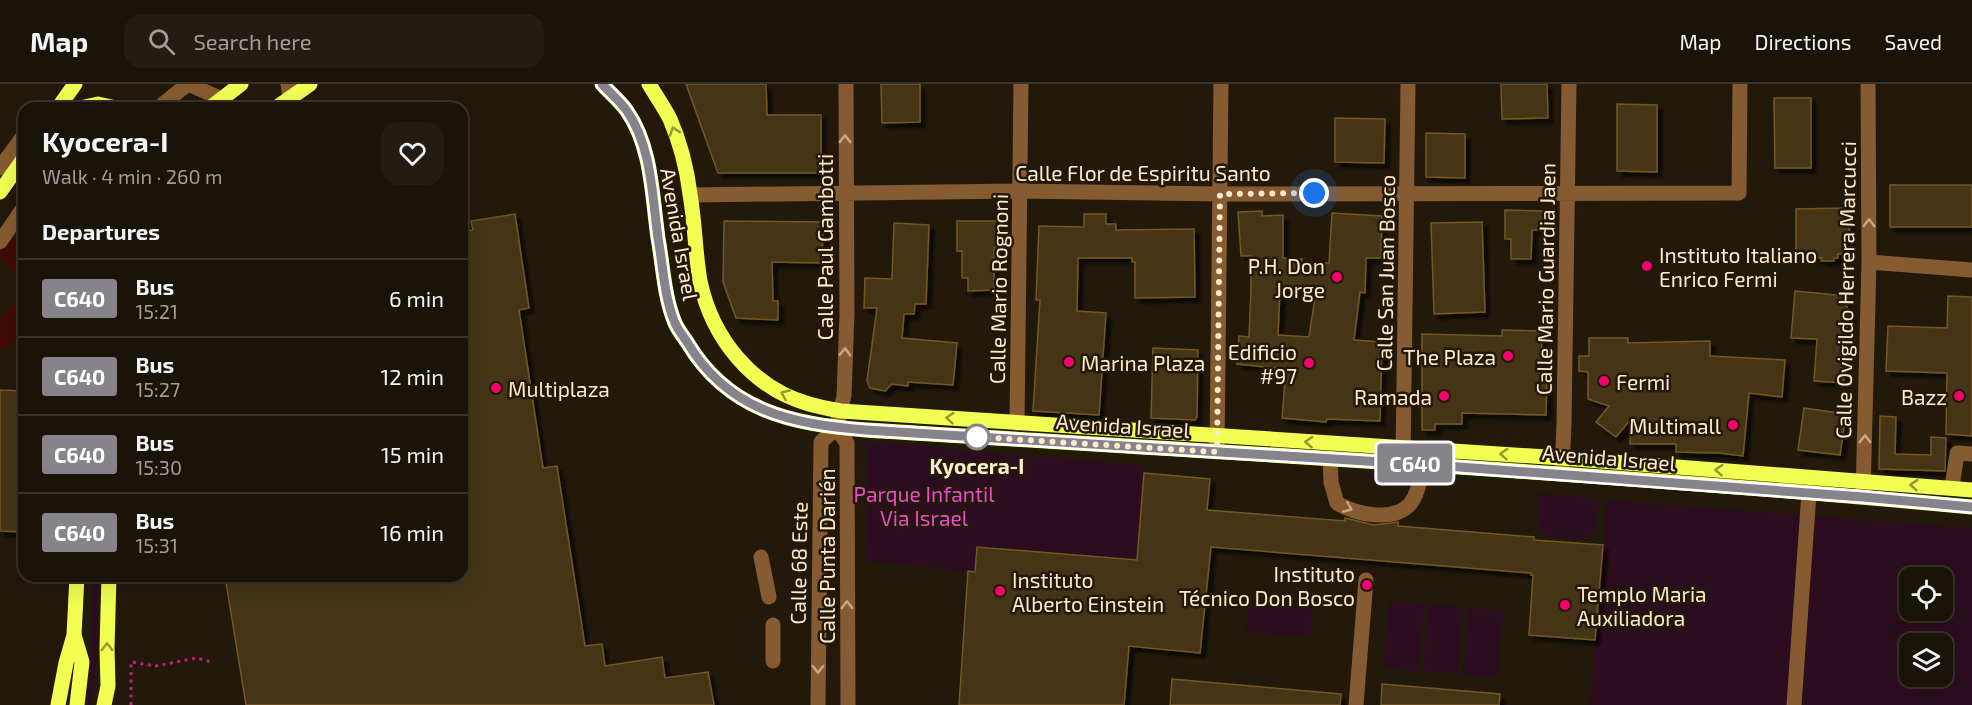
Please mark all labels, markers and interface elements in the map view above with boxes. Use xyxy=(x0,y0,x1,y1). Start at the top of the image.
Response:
search box xyxy=(124,14,544,68)
text: Map xyxy=(30,24,88,58)
icon: search xyxy=(145,25,178,58)
text: Search here xyxy=(193,28,312,54)
text: Map xyxy=(1679,29,1722,54)
text: Directions xyxy=(1755,29,1851,54)
text: Saved xyxy=(1884,29,1942,54)
button: heart xyxy=(381,122,444,185)
text: Kyocera-I xyxy=(42,124,169,158)
one-way arrow xyxy=(668,126,681,137)
one-way arrow xyxy=(839,134,851,143)
street label: Calle Ovigildo Herrera Marcucci xyxy=(1830,141,1860,439)
street label: Calle Paul Gambotti xyxy=(812,154,837,340)
street label: Calle Flor de Espiritu Santo xyxy=(1015,160,1271,185)
street label: Calle Mario Guardia Jaen xyxy=(1530,163,1560,395)
text: Walk · 4 min · 260 m xyxy=(42,164,222,188)
street label: Avenida Israel xyxy=(656,166,704,303)
street label: Calle San Juan Bosco xyxy=(1371,174,1399,372)
your location xyxy=(1299,178,1329,208)
street label: Calle Mario Rognoni xyxy=(984,194,1012,384)
text: Departures xyxy=(42,218,160,244)
one-way arrow xyxy=(1862,218,1875,227)
place label: Instituto Italiano Enrico Fermi xyxy=(1659,242,1817,291)
place label: P.H. Don Jorge xyxy=(1248,253,1325,302)
marker: Instituto Italiano Enrico Fermi xyxy=(1640,259,1654,273)
marker: P.H. Don Jorge xyxy=(1330,270,1344,284)
text: Bus xyxy=(135,273,174,299)
text: 6 min xyxy=(389,285,444,311)
text: C640 xyxy=(54,286,105,311)
text: 15:21 xyxy=(135,299,178,323)
place label: Edificio #97 xyxy=(1228,339,1297,388)
place label: The Plaza xyxy=(1403,344,1496,369)
one-way arrow xyxy=(839,348,852,357)
marker: The Plaza xyxy=(1501,349,1515,363)
place label: Marina Plaza xyxy=(1081,350,1205,375)
text: Bus xyxy=(135,351,174,377)
marker: Marina Plaza xyxy=(1062,355,1076,369)
marker: Edificio #97 xyxy=(1302,356,1316,370)
text: 12 min xyxy=(380,363,444,389)
text: C640 xyxy=(54,364,105,389)
place label: Fermi xyxy=(1616,369,1670,394)
marker: Fermi xyxy=(1597,374,1611,388)
place label: Multiplaza xyxy=(508,376,610,401)
text: 15:27 xyxy=(135,377,180,401)
marker: Multiplaza xyxy=(489,381,503,395)
place label: Ramada xyxy=(1354,384,1432,409)
place label: Bazz xyxy=(1901,384,1947,409)
one-way arrow xyxy=(780,389,791,401)
marker: Ramada xyxy=(1437,389,1451,403)
marker: Bazz xyxy=(1952,389,1966,403)
street label: Avenida Israel xyxy=(1055,408,1192,442)
one-way arrow xyxy=(945,412,954,425)
place label: Multimall xyxy=(1629,413,1722,438)
marker: Multimall xyxy=(1726,418,1740,432)
marker: Kyocera-I xyxy=(964,424,990,450)
text: Bus xyxy=(135,429,174,455)
one-way arrow xyxy=(1858,434,1871,443)
one-way arrow xyxy=(1305,435,1314,448)
street label: Avenida Israel xyxy=(1541,439,1678,475)
text: 15 min xyxy=(381,441,444,467)
text: C640 xyxy=(54,442,105,467)
line badge: C640 xyxy=(1373,444,1457,482)
one-way arrow xyxy=(1499,448,1508,461)
text: C640 xyxy=(1389,451,1441,476)
place label: Kyocera-I xyxy=(930,453,1024,479)
text: 15:30 xyxy=(135,455,182,479)
one-way arrow xyxy=(1715,464,1724,477)
street label: Calle Punta Darién xyxy=(814,468,839,644)
one-way arrow xyxy=(1909,478,1918,491)
park label: Parque Infantil Via Israel xyxy=(854,481,995,530)
street label: Calle 68 Este xyxy=(784,501,812,625)
one-way arrow xyxy=(1342,501,1353,513)
text: Bus xyxy=(135,507,174,533)
text: 16 min xyxy=(380,519,444,545)
text: C640 xyxy=(54,520,105,545)
text: 15:31 xyxy=(135,533,178,557)
place label: Instituto Técnico Don Bosco xyxy=(1179,561,1355,610)
place label: Instituto Alberto Einstein xyxy=(1012,567,1164,616)
map controls xyxy=(1899,567,1953,687)
button: locate xyxy=(1899,567,1953,621)
marker: Instituto Técnico Don Bosco xyxy=(1360,578,1374,592)
place label: Templo Maria Auxiliadora xyxy=(1577,581,1707,630)
marker: Instituto Alberto Einstein xyxy=(993,584,1007,598)
marker: Templo Maria Auxiliadora xyxy=(1558,598,1572,612)
one-way arrow xyxy=(841,600,853,609)
button: layers xyxy=(1899,633,1953,687)
one-way arrow xyxy=(101,642,113,651)
one-way arrow xyxy=(812,664,824,673)

